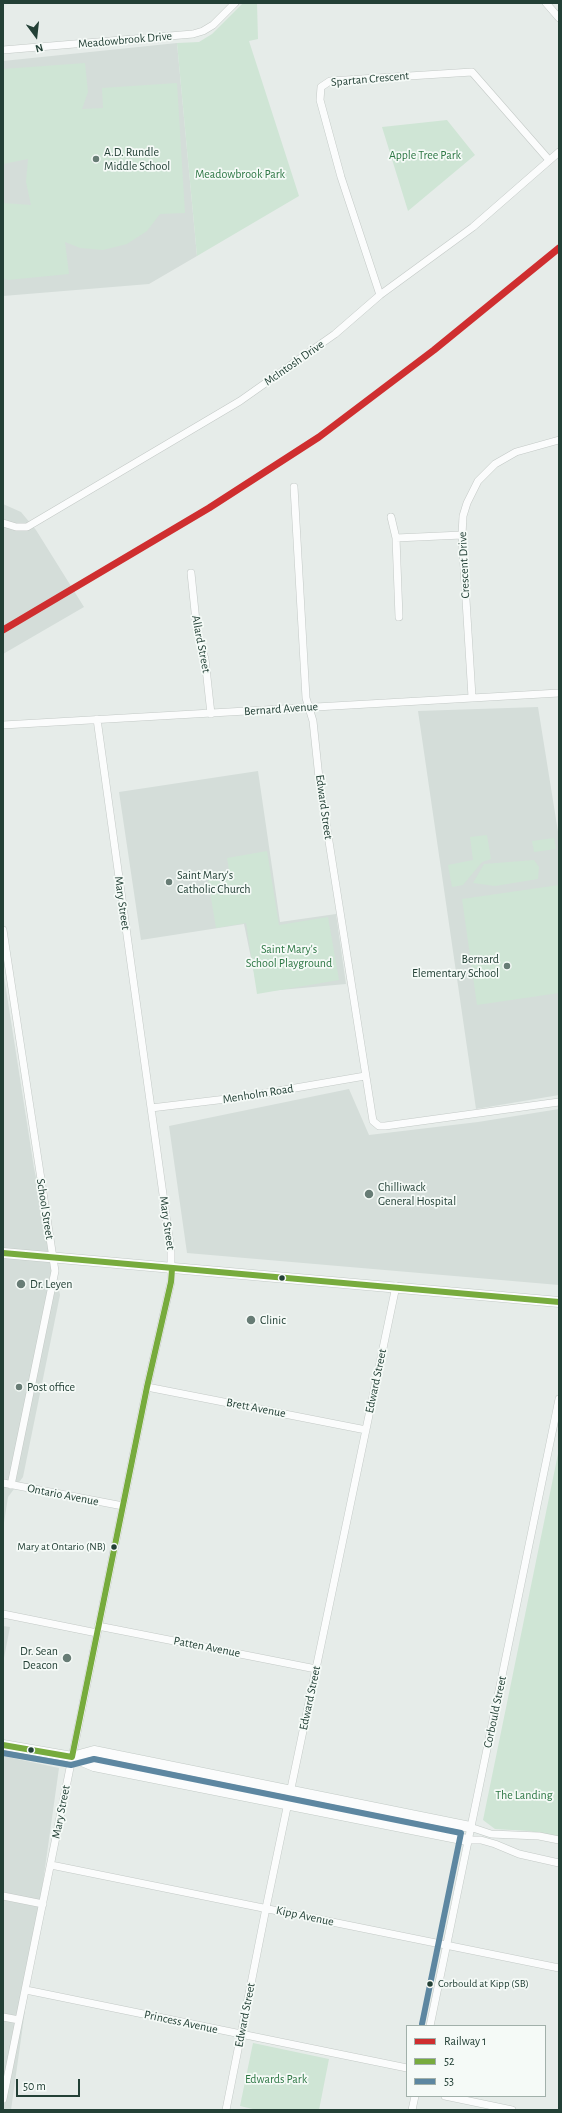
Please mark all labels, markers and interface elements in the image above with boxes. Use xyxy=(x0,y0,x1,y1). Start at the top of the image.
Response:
north arrow xyxy=(16,16,56,56)
street label: Meadowbrook Drive xyxy=(77,29,173,51)
text: N xyxy=(34,42,44,54)
street label: Spartan Crescent xyxy=(330,68,410,90)
place label: A.D. Rundle Middle School xyxy=(104,145,170,173)
park label: Apple Tree Park xyxy=(389,148,461,162)
marker: A.D. Rundle Middle School xyxy=(91,154,101,164)
park label: Meadowbrook Park xyxy=(195,167,285,181)
street label: McIntosh Drive xyxy=(261,337,327,389)
street label: Crescent Drive xyxy=(455,531,473,599)
street label: Allard Street xyxy=(188,614,214,674)
street label: Bernard Avenue xyxy=(243,699,319,719)
street label: Edward Street xyxy=(312,774,336,840)
place label: Saint Mary's Catholic Church xyxy=(177,868,250,896)
street label: Mary Street xyxy=(111,875,133,931)
marker: Saint Mary's Catholic Church xyxy=(164,877,174,887)
park label: Saint Mary's School Playground xyxy=(246,942,332,970)
place label: Bernard Elementary School xyxy=(412,952,499,980)
marker: Bernard Elementary School xyxy=(502,961,512,971)
street label: Menholm Road xyxy=(222,1081,294,1107)
street label: School Street xyxy=(33,1178,57,1240)
place label: Chilliwack General Hospital xyxy=(378,1180,456,1208)
marker: Chilliwack General Hospital xyxy=(363,1188,375,1200)
street label: Mary Street xyxy=(156,1195,178,1251)
unlabelled marker xyxy=(277,1273,287,1283)
place label: Dr. Leyen xyxy=(30,1277,72,1291)
marker: Dr. Leyen xyxy=(15,1278,27,1290)
place label: Clinic xyxy=(260,1313,286,1327)
marker: Clinic xyxy=(245,1314,257,1326)
street label: Edward Street xyxy=(362,1348,390,1414)
place label: Post office xyxy=(27,1380,75,1394)
marker: Post office xyxy=(14,1382,24,1392)
street label: Brett Avenue xyxy=(225,1395,287,1421)
street label: Ontario Avenue xyxy=(26,1481,100,1509)
place label: Mary at Ontario (NB) xyxy=(17,1540,106,1554)
marker: Mary at Ontario (NB) xyxy=(109,1542,119,1552)
street label: Patten Avenue xyxy=(172,1633,242,1661)
place label: Dr. Sean Deacon xyxy=(20,1644,58,1672)
marker: Dr. Sean Deacon xyxy=(61,1652,73,1664)
street label: Edward Street xyxy=(296,1665,324,1731)
street label: Corbould Street xyxy=(480,1675,510,1749)
unlabelled marker xyxy=(26,1745,36,1755)
street label: Mary Street xyxy=(49,1784,73,1840)
park label: The Landing xyxy=(495,1788,553,1802)
street label: Kipp Avenue xyxy=(275,1903,335,1929)
place label: Corbould at Kipp (SB) xyxy=(438,1977,529,1991)
marker: Corbould at Kipp (SB) xyxy=(425,1979,435,1989)
street label: Edward Street xyxy=(232,1982,258,2048)
street label: Princess Avenue xyxy=(143,2007,219,2037)
legend xyxy=(406,2025,546,2097)
text: Railway 1 xyxy=(444,2035,486,2047)
text: 52 xyxy=(444,2055,454,2067)
scale bar xyxy=(18,2071,82,2097)
park label: Edwards Park xyxy=(245,2072,307,2086)
text: 53 xyxy=(444,2075,454,2087)
text: 50 m xyxy=(23,2080,46,2092)

